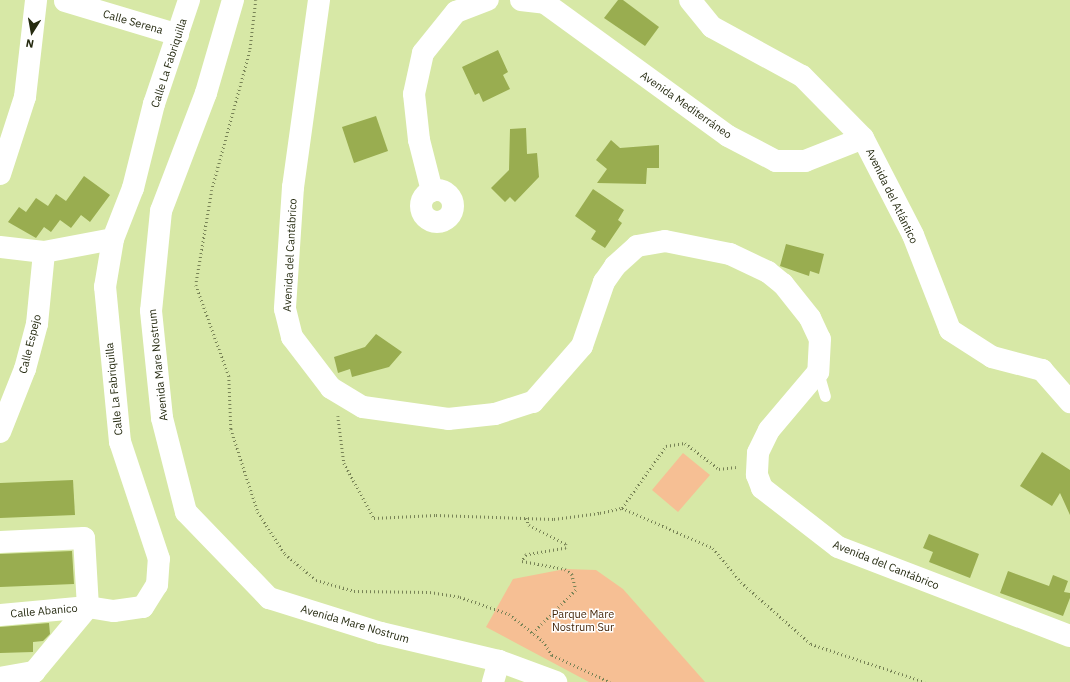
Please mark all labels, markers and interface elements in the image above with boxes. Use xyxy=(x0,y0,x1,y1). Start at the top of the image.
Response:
street label: Calle Serena xyxy=(101,7,165,37)
north arrow xyxy=(12,12,52,52)
street label: Calle La Fabriquilla xyxy=(148,17,190,109)
text: N xyxy=(24,36,35,51)
street label: Avenida Mediterráneo xyxy=(638,69,734,141)
street label: Avenida del Atlántico xyxy=(863,146,921,246)
street label: Avenida del Cantábrico xyxy=(280,198,300,312)
street label: Avenida Mare Nostrum xyxy=(146,308,170,422)
street label: Calle Espejo xyxy=(16,313,44,375)
street label: Calle La Fabriquilla xyxy=(103,342,125,436)
street label: Avenida del Cantábrico xyxy=(831,538,941,592)
street label: Calle Abanico xyxy=(10,601,78,621)
street label: Avenida Mare Nostrum xyxy=(299,602,411,646)
park label: Parque Mare Nostrum Sur xyxy=(552,608,614,634)

